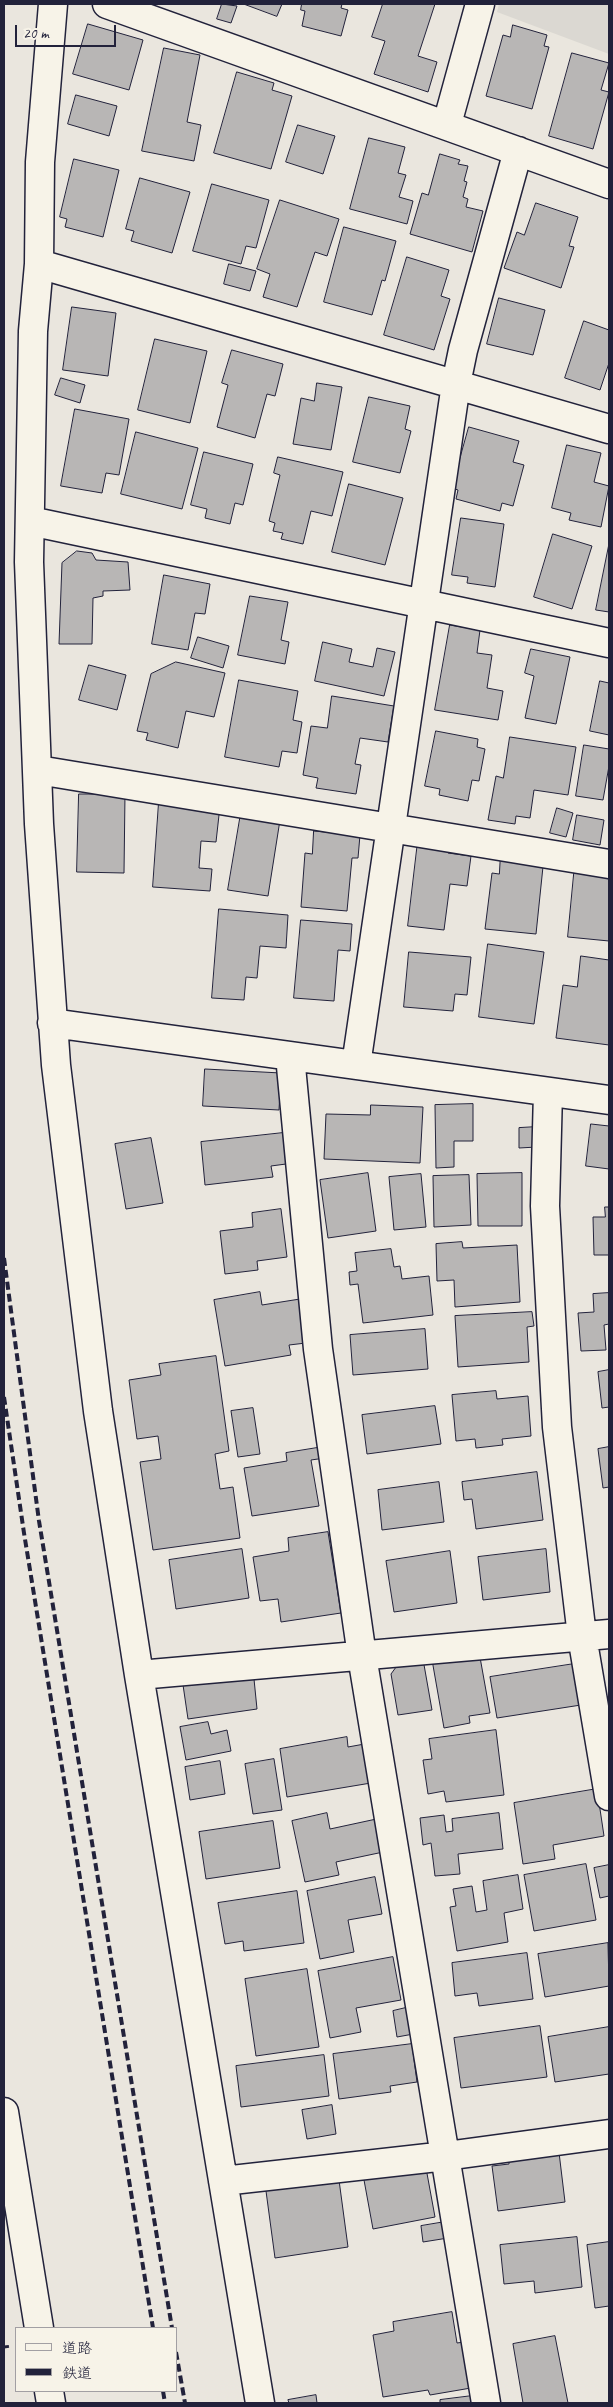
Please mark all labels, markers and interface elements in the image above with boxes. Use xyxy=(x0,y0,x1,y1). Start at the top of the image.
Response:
scale bar xyxy=(18,15,119,47)
text: 20 m xyxy=(23,24,49,43)
legend xyxy=(15,2327,178,2392)
text: 道路 xyxy=(62,2339,92,2358)
text: 鉄道 xyxy=(62,2364,92,2383)

